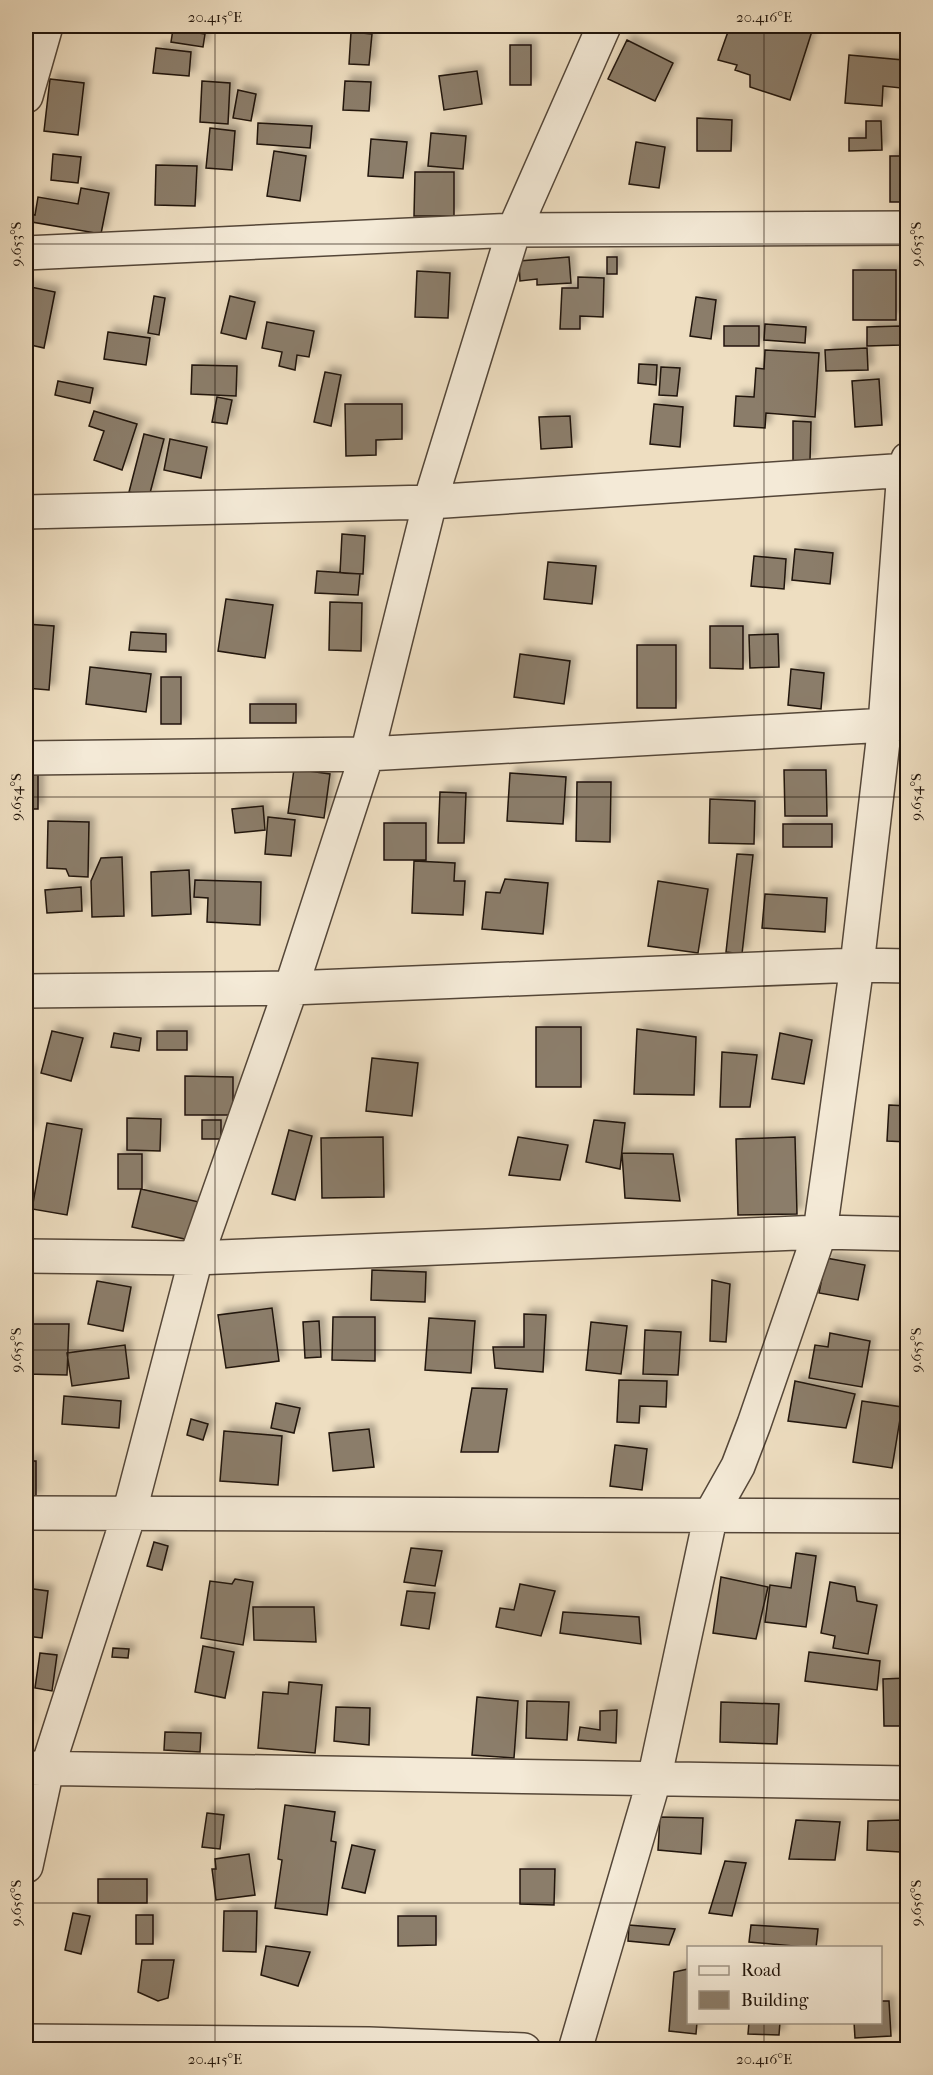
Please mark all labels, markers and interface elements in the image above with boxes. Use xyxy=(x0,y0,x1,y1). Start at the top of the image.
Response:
text: 20.415°E xyxy=(188,8,242,26)
text: 20.416°E xyxy=(736,8,792,26)
text: 9.653°S xyxy=(7,221,25,266)
text: 9.653°S xyxy=(907,221,925,266)
text: 9.654°S xyxy=(7,773,25,821)
text: 9.654°S xyxy=(907,773,925,821)
text: 9.655°S xyxy=(7,1327,25,1373)
text: 9.655°S xyxy=(907,1327,925,1373)
text: 9.656°S xyxy=(7,1879,25,1926)
text: 9.656°S xyxy=(907,1879,925,1926)
legend xyxy=(687,1946,882,2024)
text: Road xyxy=(741,1960,781,1981)
text: Building xyxy=(741,1990,809,2011)
text: 20.415°E xyxy=(188,2050,242,2068)
text: 20.416°E xyxy=(736,2050,792,2068)

